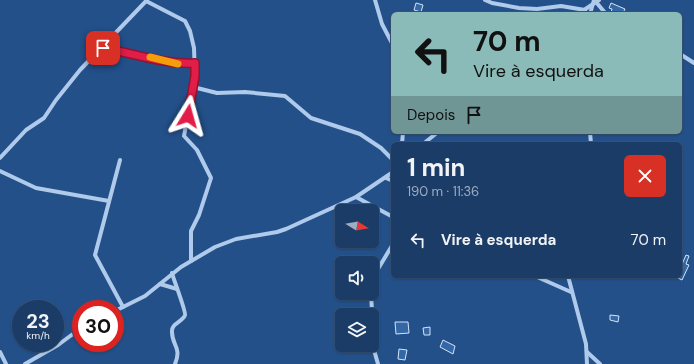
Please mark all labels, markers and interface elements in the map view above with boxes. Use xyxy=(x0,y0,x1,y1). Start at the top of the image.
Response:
text: 70 m xyxy=(473,23,541,60)
icon: left xyxy=(407,28,459,80)
pin xyxy=(86,31,120,65)
icon: arrive xyxy=(92,37,114,59)
text: Vire à esquerda xyxy=(473,59,604,83)
position arrow xyxy=(167,95,209,137)
icon: arrive xyxy=(463,104,485,126)
text: Depois xyxy=(407,105,455,125)
text: 1 min xyxy=(407,152,465,183)
button: close xyxy=(624,155,666,197)
text: 190 m · 11:36 xyxy=(407,183,479,200)
north arrow xyxy=(335,204,379,248)
map controls xyxy=(335,204,379,352)
icon: left xyxy=(407,229,429,251)
text: Vire à esquerda xyxy=(441,230,556,250)
text: 70 m xyxy=(631,230,666,250)
button: sound xyxy=(335,256,379,300)
speed limit sign: 30 xyxy=(72,300,124,352)
text: 23 xyxy=(26,308,50,334)
button: layers xyxy=(335,308,379,352)
text: km/h xyxy=(26,329,50,342)

